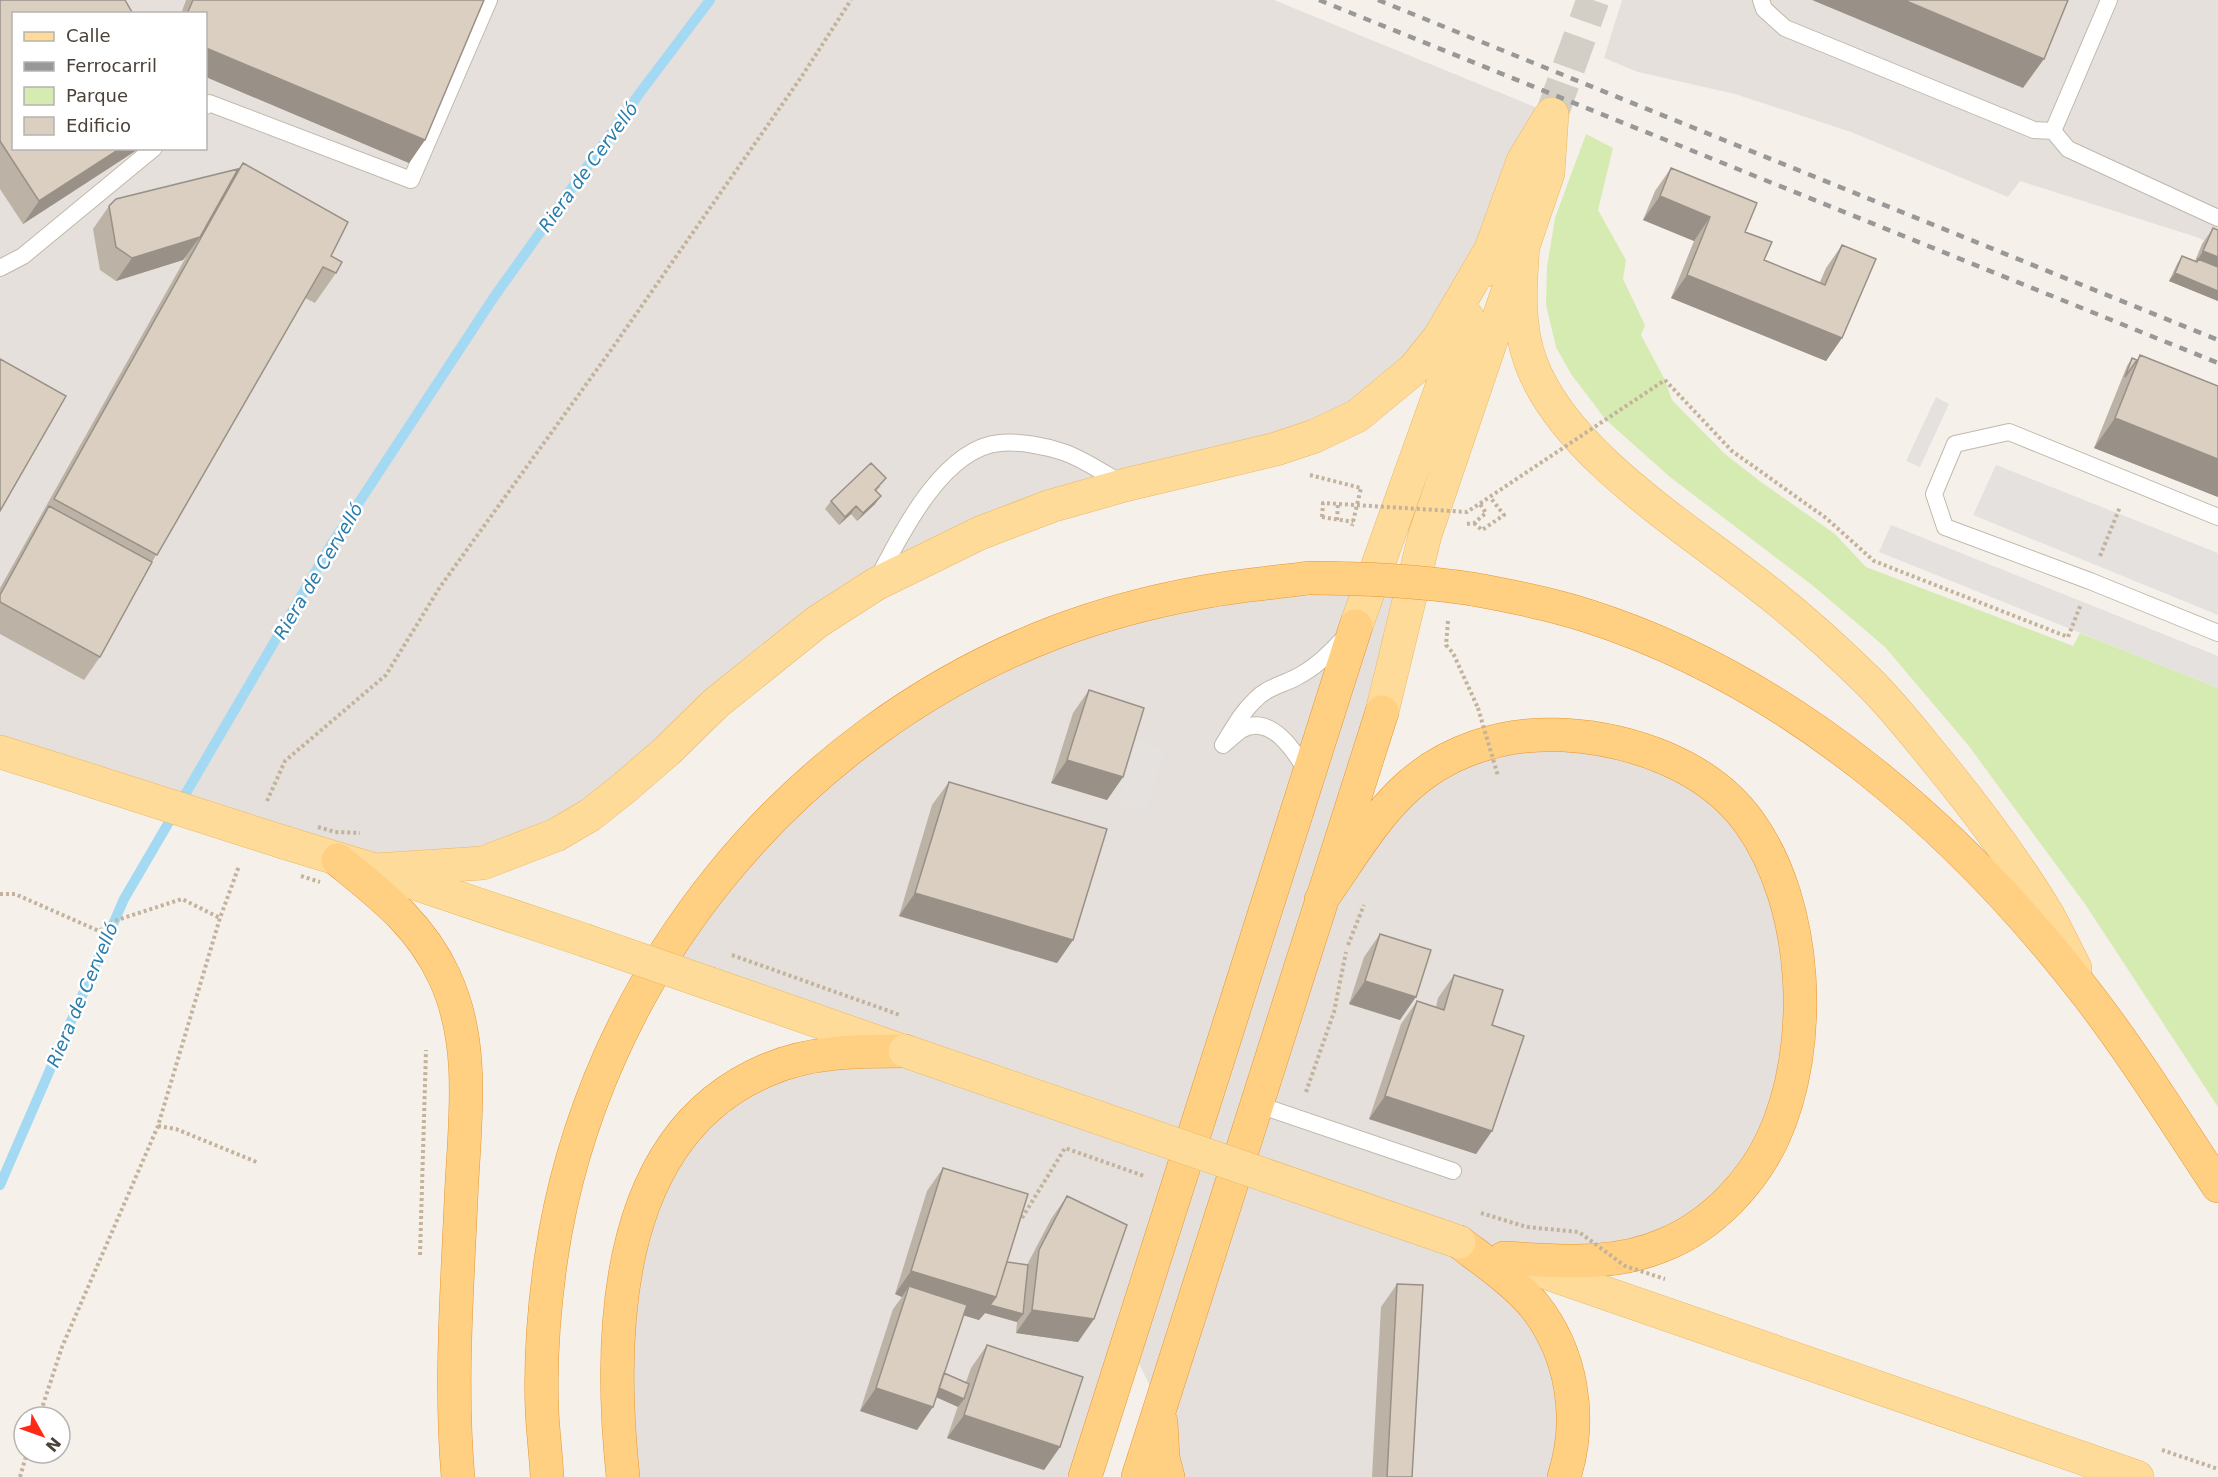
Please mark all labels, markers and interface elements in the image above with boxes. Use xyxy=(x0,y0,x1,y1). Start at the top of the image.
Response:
legend xyxy=(12,12,207,150)
text: Calle xyxy=(66,25,111,46)
text: Ferrocarril xyxy=(66,55,157,76)
text: Parque xyxy=(66,85,128,106)
water label: Riera de Cervelló xyxy=(534,98,642,236)
text: Edificio xyxy=(66,115,131,136)
water label: Riera de Cervelló xyxy=(269,499,367,643)
water label: Riera de Cervelló xyxy=(42,920,122,1070)
north arrow xyxy=(12,1405,72,1465)
text: N xyxy=(42,1433,65,1456)

